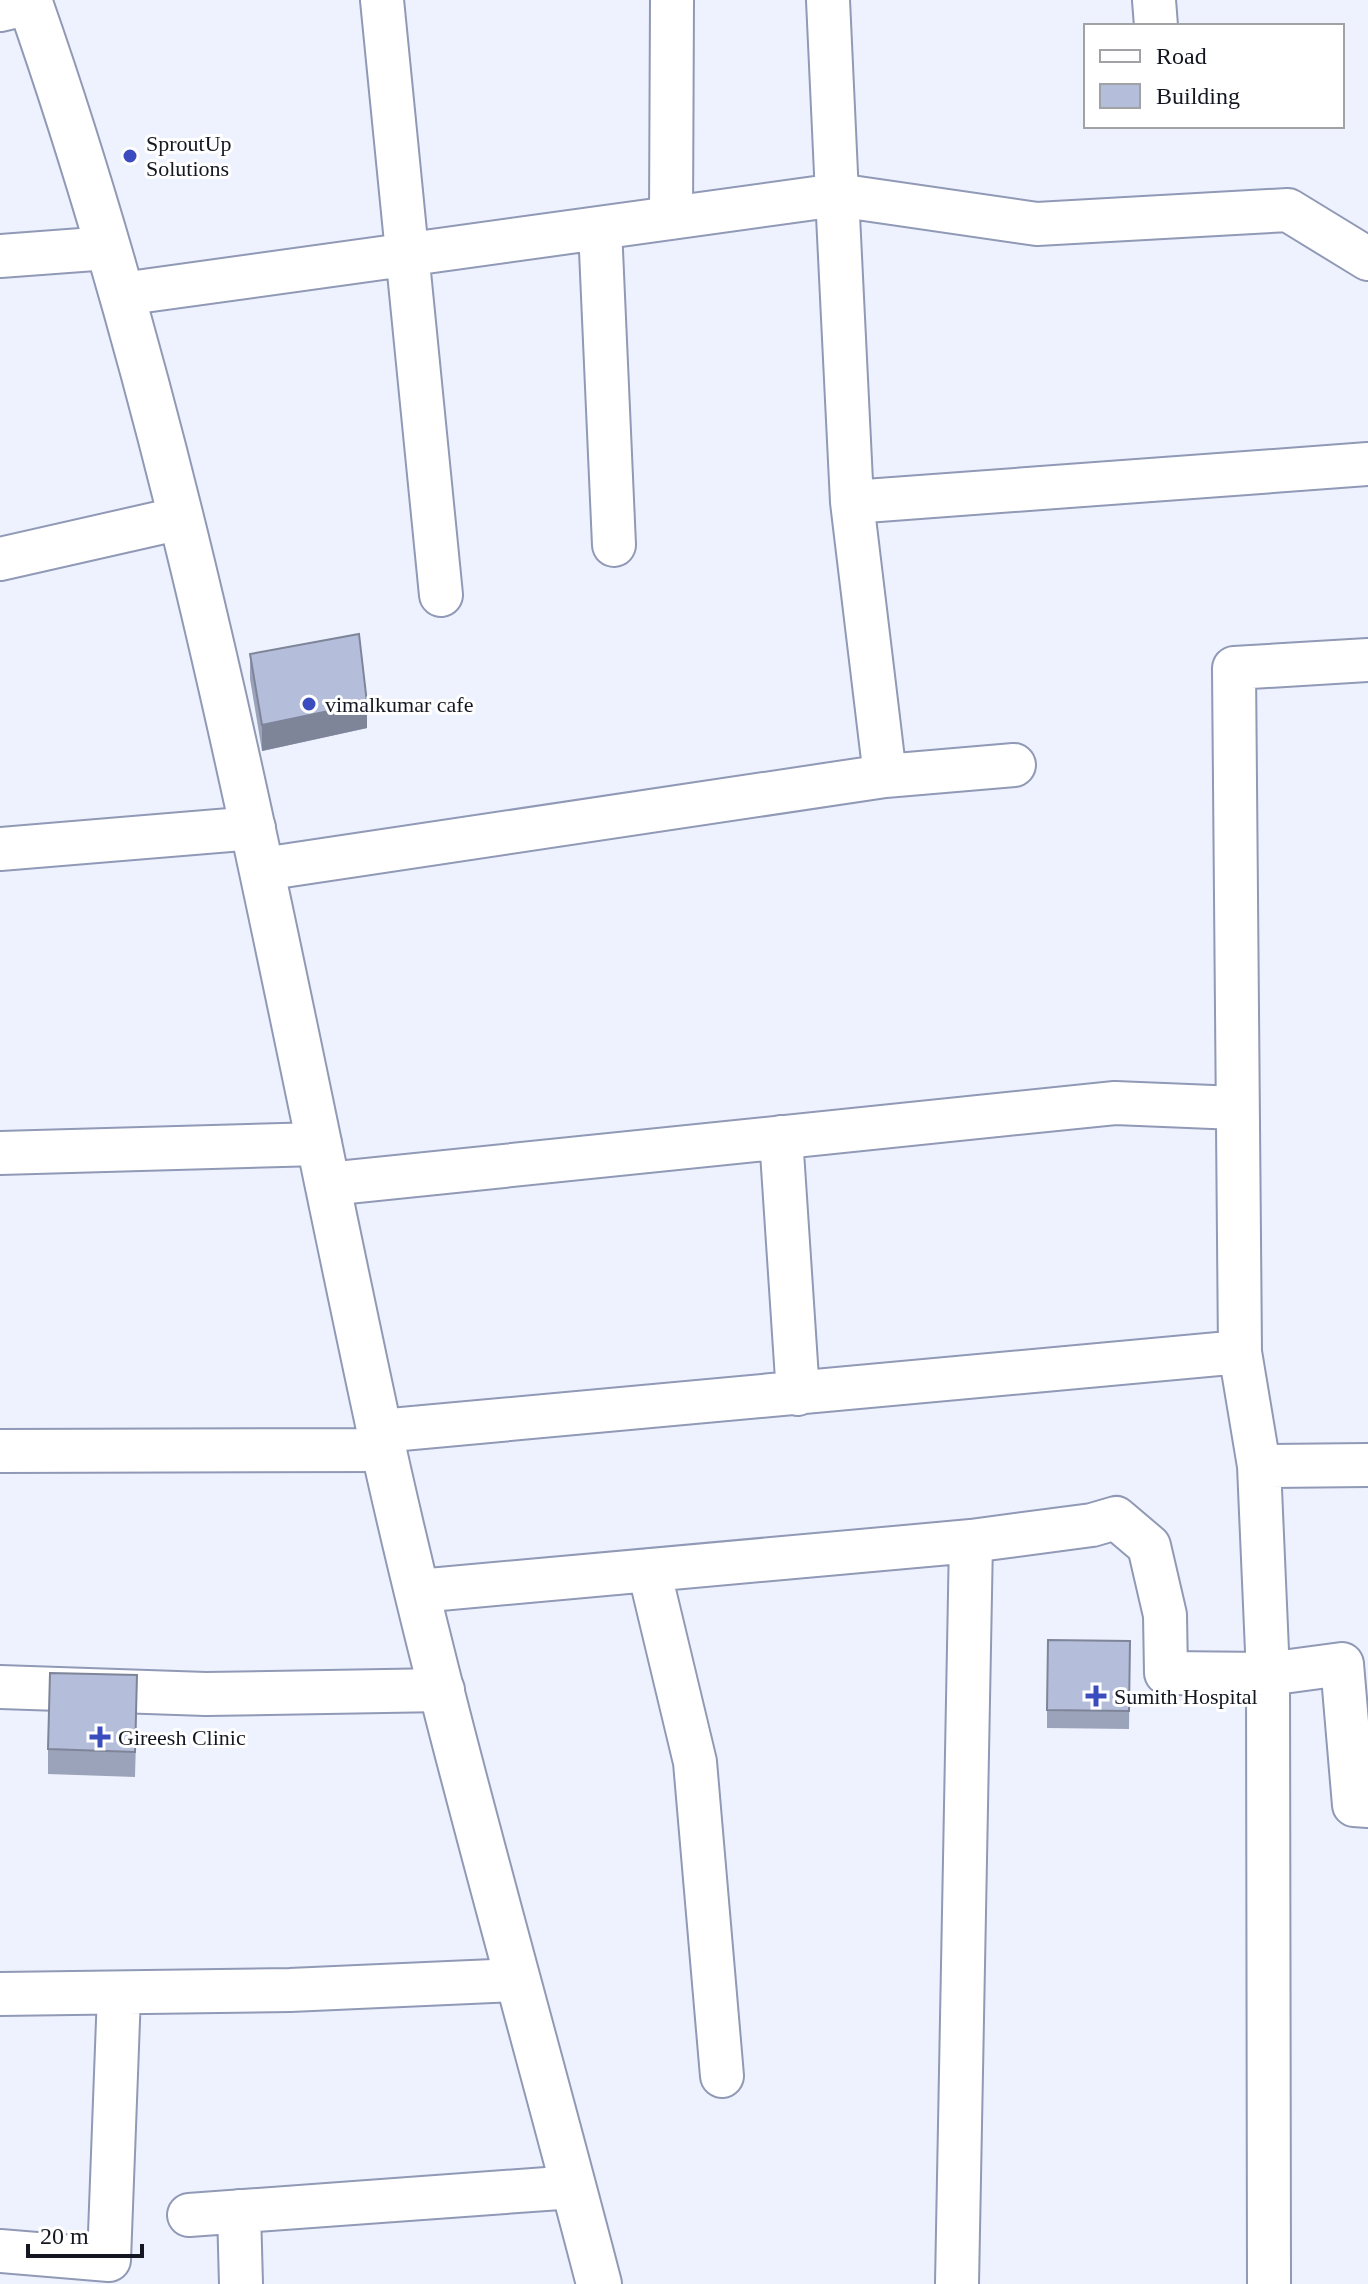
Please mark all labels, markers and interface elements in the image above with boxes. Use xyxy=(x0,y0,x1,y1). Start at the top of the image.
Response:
legend xyxy=(1084,24,1344,128)
text: Road xyxy=(1156,43,1207,69)
text: Building xyxy=(1156,83,1240,109)
place label: SproutUp Solutions xyxy=(146,131,232,181)
marker: SproutUp Solutions xyxy=(121,147,139,165)
place label: vimalkumar cafe xyxy=(325,692,473,717)
marker: vimalkumar cafe xyxy=(300,695,318,713)
place label: Sumith Hospital xyxy=(1114,1684,1258,1709)
marker: Sumith Hospital xyxy=(1085,1685,1107,1707)
place label: Gireesh Clinic xyxy=(118,1725,246,1750)
marker: Gireesh Clinic xyxy=(89,1726,111,1748)
scale bar xyxy=(28,2208,142,2258)
text: 20 m xyxy=(40,2223,89,2249)

